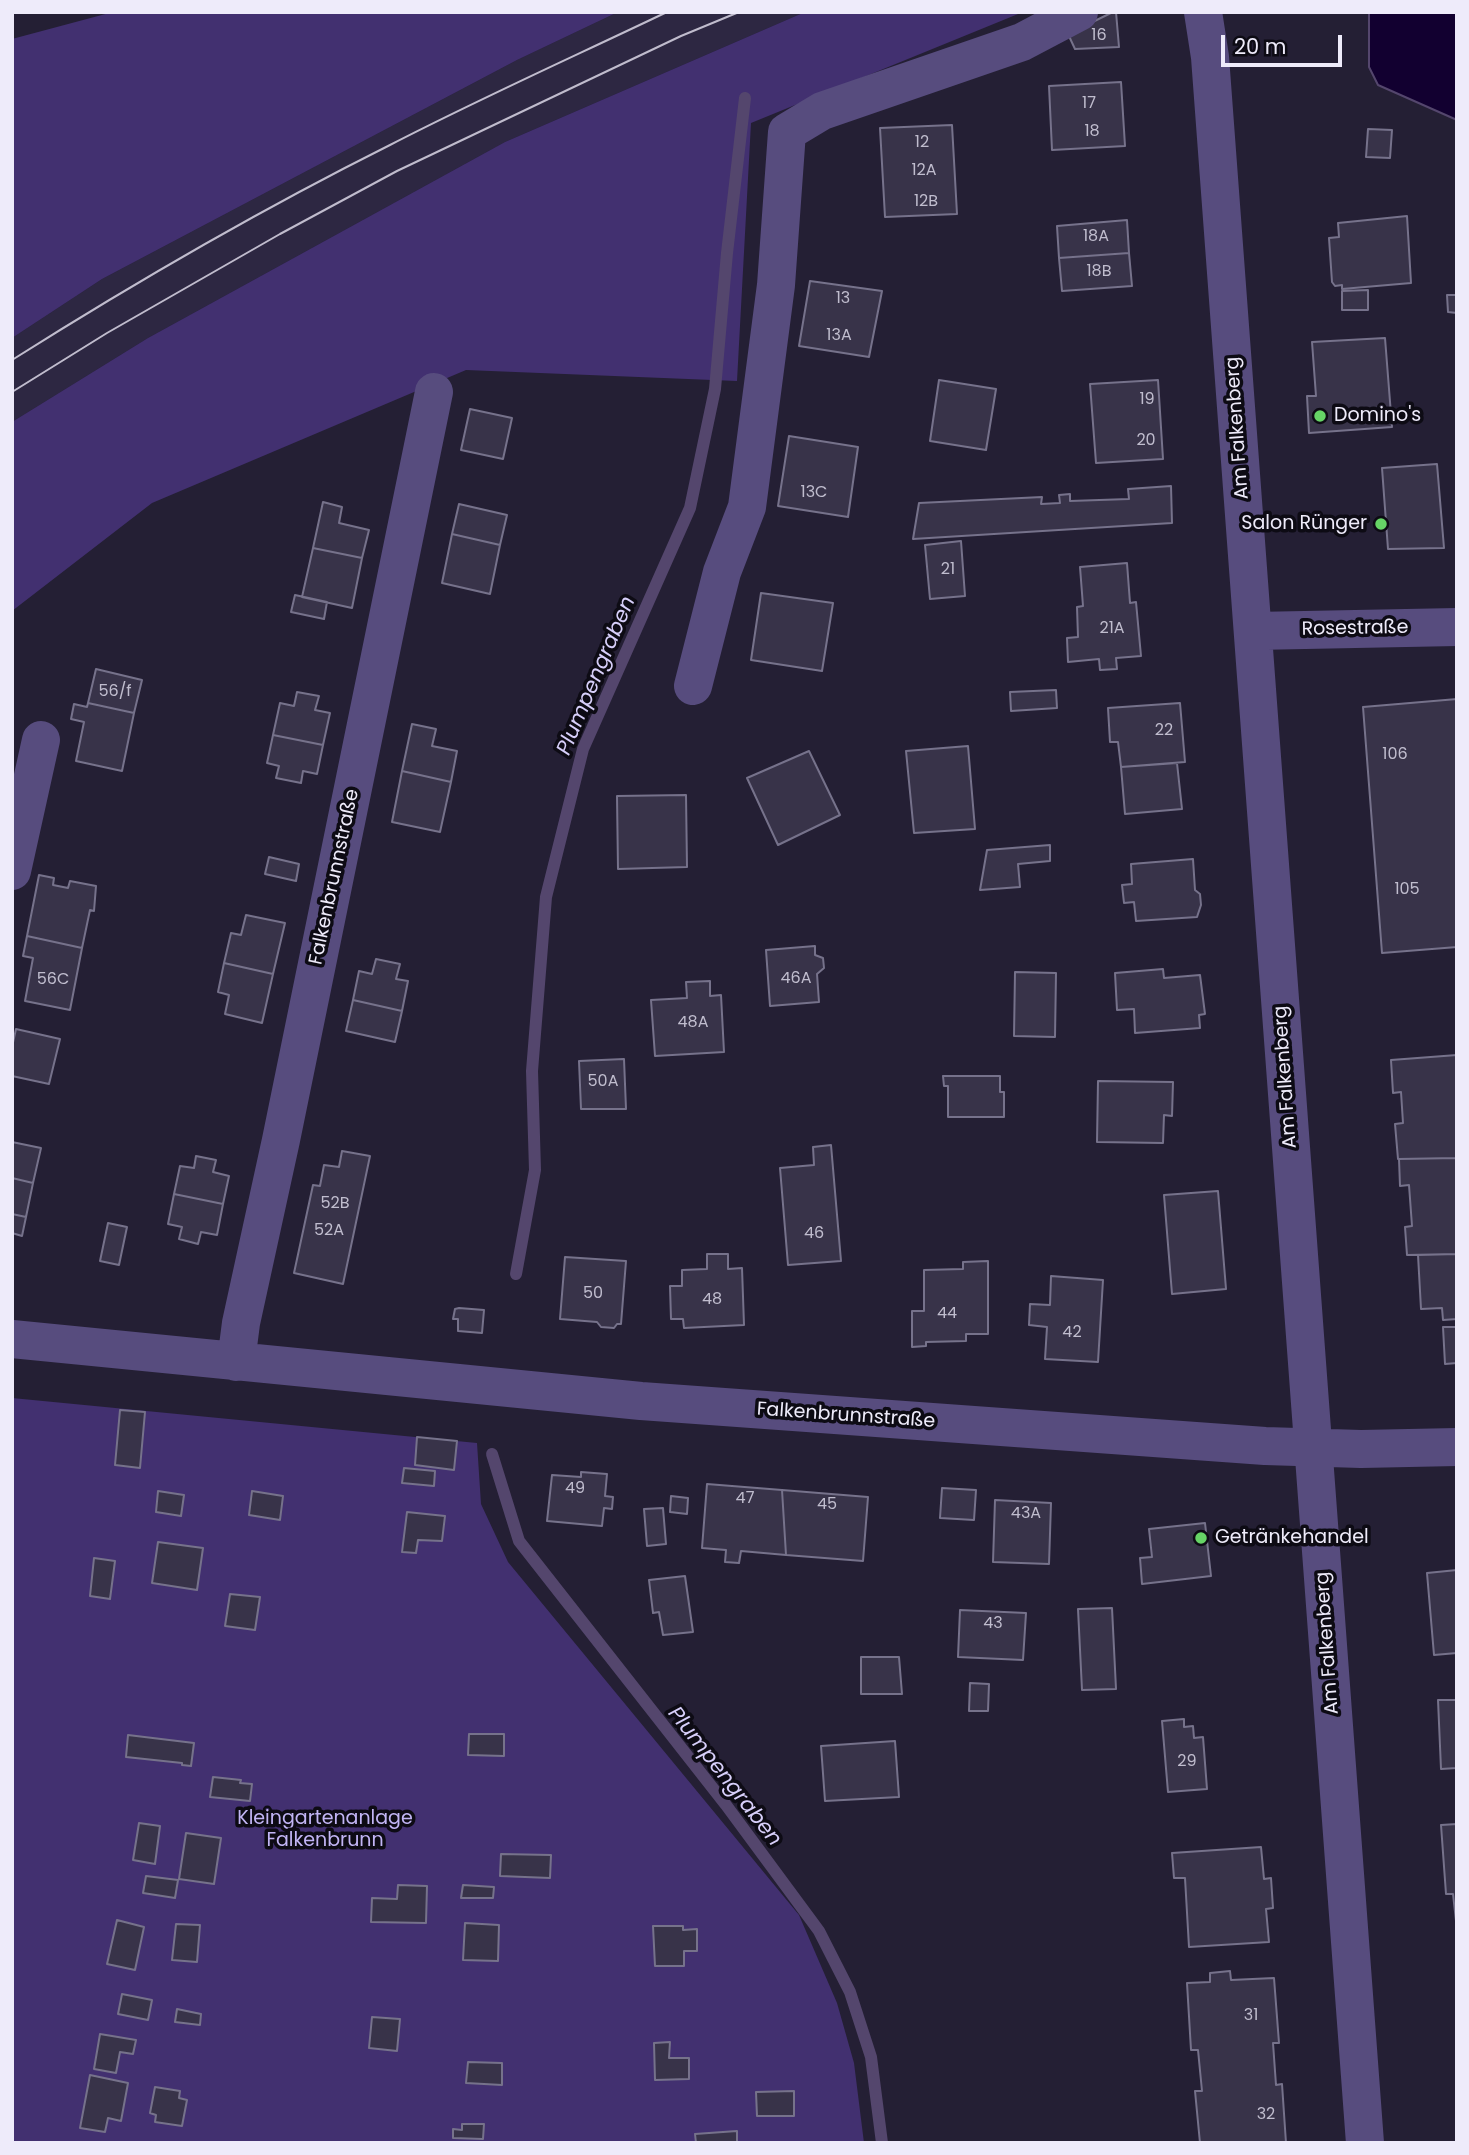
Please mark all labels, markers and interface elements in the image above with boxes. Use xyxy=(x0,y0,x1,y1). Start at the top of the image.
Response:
scale bar xyxy=(1224,21,1345,65)
house number: 16 xyxy=(1091,26,1107,46)
text: 20 m xyxy=(1234,32,1287,61)
house number: 17 xyxy=(1082,94,1096,114)
house number: 18 xyxy=(1084,122,1100,142)
house number: 12 xyxy=(915,133,929,153)
house number: 12A xyxy=(911,161,937,181)
house number: 12B xyxy=(914,192,938,212)
house number: 18A xyxy=(1083,227,1109,247)
house number: 18B xyxy=(1086,262,1112,282)
house number: 13 xyxy=(836,289,850,309)
house number: 13A xyxy=(826,326,852,346)
street label: Am Falkenberg xyxy=(1222,356,1254,500)
house number: 19 xyxy=(1139,390,1155,410)
place label: Domino's xyxy=(1334,405,1421,427)
marker: Domino's xyxy=(1312,408,1328,424)
house number: 20 xyxy=(1136,431,1156,451)
house number: 13C xyxy=(801,483,827,503)
place label: Salon Rünger xyxy=(1241,513,1367,535)
marker: Salon Rünger xyxy=(1373,516,1389,532)
house number: 21 xyxy=(941,560,955,580)
water label: Plumpengraben xyxy=(552,593,642,759)
street label: Rosestraße xyxy=(1301,617,1409,641)
house number: 21A xyxy=(1099,619,1125,639)
house number: 56/f xyxy=(98,682,132,702)
house number: 22 xyxy=(1155,721,1173,741)
house number: 106 xyxy=(1382,745,1408,765)
street label: Falkenbrunnstraße xyxy=(305,787,365,967)
house number: 105 xyxy=(1394,880,1420,900)
house number: 46A xyxy=(780,969,812,989)
house number: 56C xyxy=(37,970,69,990)
street label: Am Falkenberg xyxy=(1270,1005,1302,1149)
house number: 48A xyxy=(678,1013,708,1033)
house number: 50A xyxy=(588,1072,618,1092)
house number: 52B xyxy=(320,1194,350,1214)
house number: 52A xyxy=(314,1221,344,1241)
house number: 46 xyxy=(804,1224,824,1244)
house number: 50 xyxy=(583,1284,603,1304)
house number: 48 xyxy=(702,1290,722,1310)
house number: 44 xyxy=(937,1304,957,1324)
house number: 42 xyxy=(1062,1323,1082,1343)
street label: Falkenbrunnstraße xyxy=(756,1398,936,1434)
house number: 49 xyxy=(565,1479,585,1499)
house number: 47 xyxy=(736,1489,754,1509)
house number: 45 xyxy=(817,1495,837,1515)
house number: 43A xyxy=(1011,1504,1041,1524)
place label: Getränkehandel xyxy=(1215,1527,1369,1549)
marker: Getränkehandel xyxy=(1193,1530,1209,1546)
street label: Am Falkenberg xyxy=(1312,1571,1344,1715)
house number: 43 xyxy=(983,1614,1003,1634)
water label: Plumpengraben xyxy=(662,1702,786,1852)
house number: 29 xyxy=(1177,1752,1197,1772)
park label: Kleingartenanlage Falkenbrunn xyxy=(237,1808,413,1852)
house number: 31 xyxy=(1244,2006,1258,2026)
house number: 32 xyxy=(1257,2105,1275,2125)

